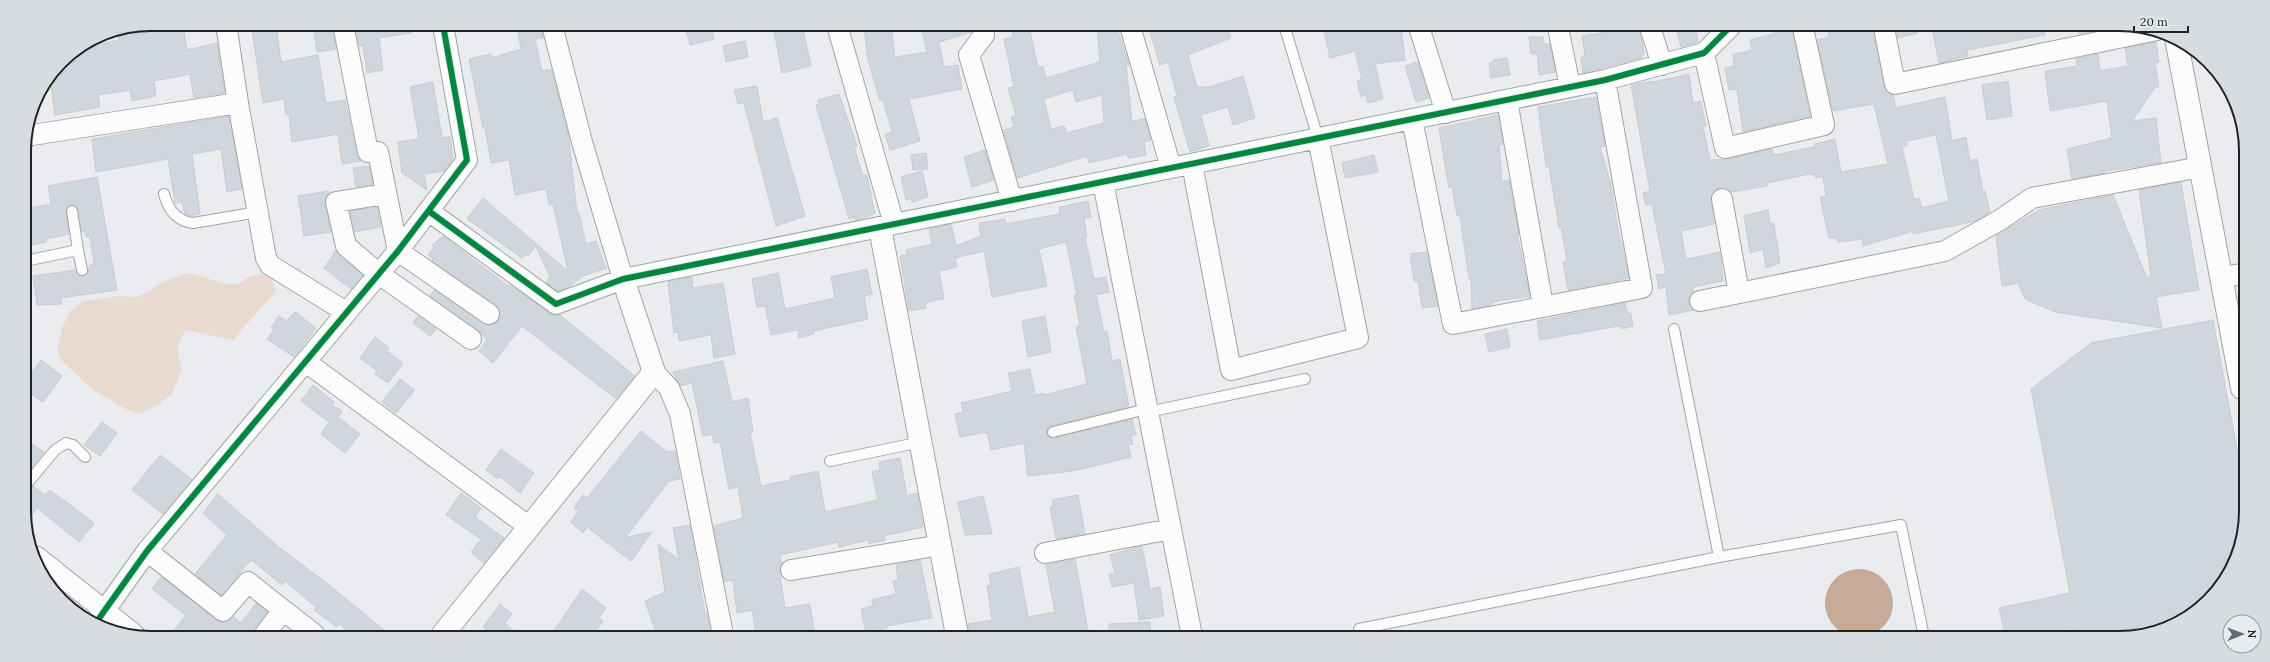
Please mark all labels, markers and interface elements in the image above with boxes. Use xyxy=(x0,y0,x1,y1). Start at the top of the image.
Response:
scale bar xyxy=(2134,8,2188,34)
text: 20 m xyxy=(2140,14,2168,29)
north arrow xyxy=(2222,614,2262,654)
text: N xyxy=(2245,629,2259,639)

